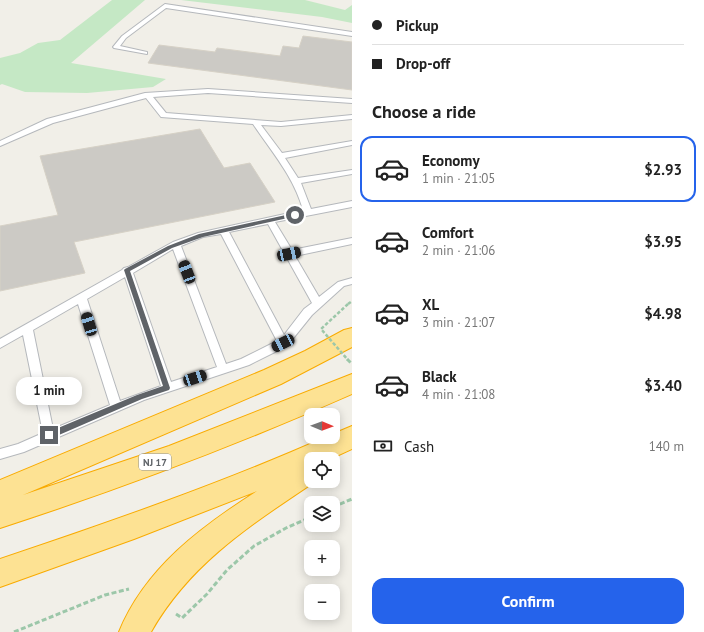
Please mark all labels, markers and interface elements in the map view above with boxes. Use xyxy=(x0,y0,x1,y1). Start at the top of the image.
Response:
text: Pickup xyxy=(396,16,439,35)
text: Drop-off xyxy=(396,54,450,73)
text: Choose a ride xyxy=(372,100,476,123)
icon: car xyxy=(374,151,410,187)
text: Economy xyxy=(422,151,480,170)
text: $2.93 xyxy=(644,160,682,179)
text: 1 min · 21:05 xyxy=(422,170,495,187)
route start xyxy=(286,206,304,224)
icon: car xyxy=(374,223,410,259)
text: Comfort xyxy=(422,223,474,242)
text: $3.95 xyxy=(644,232,682,251)
text: 2 min · 21:06 xyxy=(422,242,495,259)
car xyxy=(276,246,302,262)
car xyxy=(177,259,197,285)
icon: car xyxy=(374,295,410,331)
text: XL xyxy=(422,295,439,314)
text: $4.98 xyxy=(644,304,682,323)
car xyxy=(80,311,98,337)
text: 3 min · 21:07 xyxy=(422,314,495,331)
car xyxy=(270,332,296,354)
icon: car xyxy=(374,367,410,403)
text: Black xyxy=(422,367,457,386)
car xyxy=(182,369,208,387)
text: $3.40 xyxy=(644,376,682,395)
callout: 1 min xyxy=(16,377,82,405)
text: 1 min xyxy=(33,382,65,399)
text: 4 min · 21:08 xyxy=(422,386,495,403)
north arrow xyxy=(304,408,340,444)
map controls xyxy=(304,408,340,620)
route end xyxy=(40,426,58,444)
icon: cash xyxy=(372,435,394,457)
text: Cash xyxy=(404,437,434,456)
text: 140 m xyxy=(649,438,684,455)
button: locate xyxy=(304,452,340,488)
road number: NJ 17 xyxy=(139,454,171,470)
button: layers xyxy=(304,496,340,532)
button: + xyxy=(304,540,340,576)
button: Confirm xyxy=(372,578,684,624)
button: − xyxy=(304,584,340,620)

